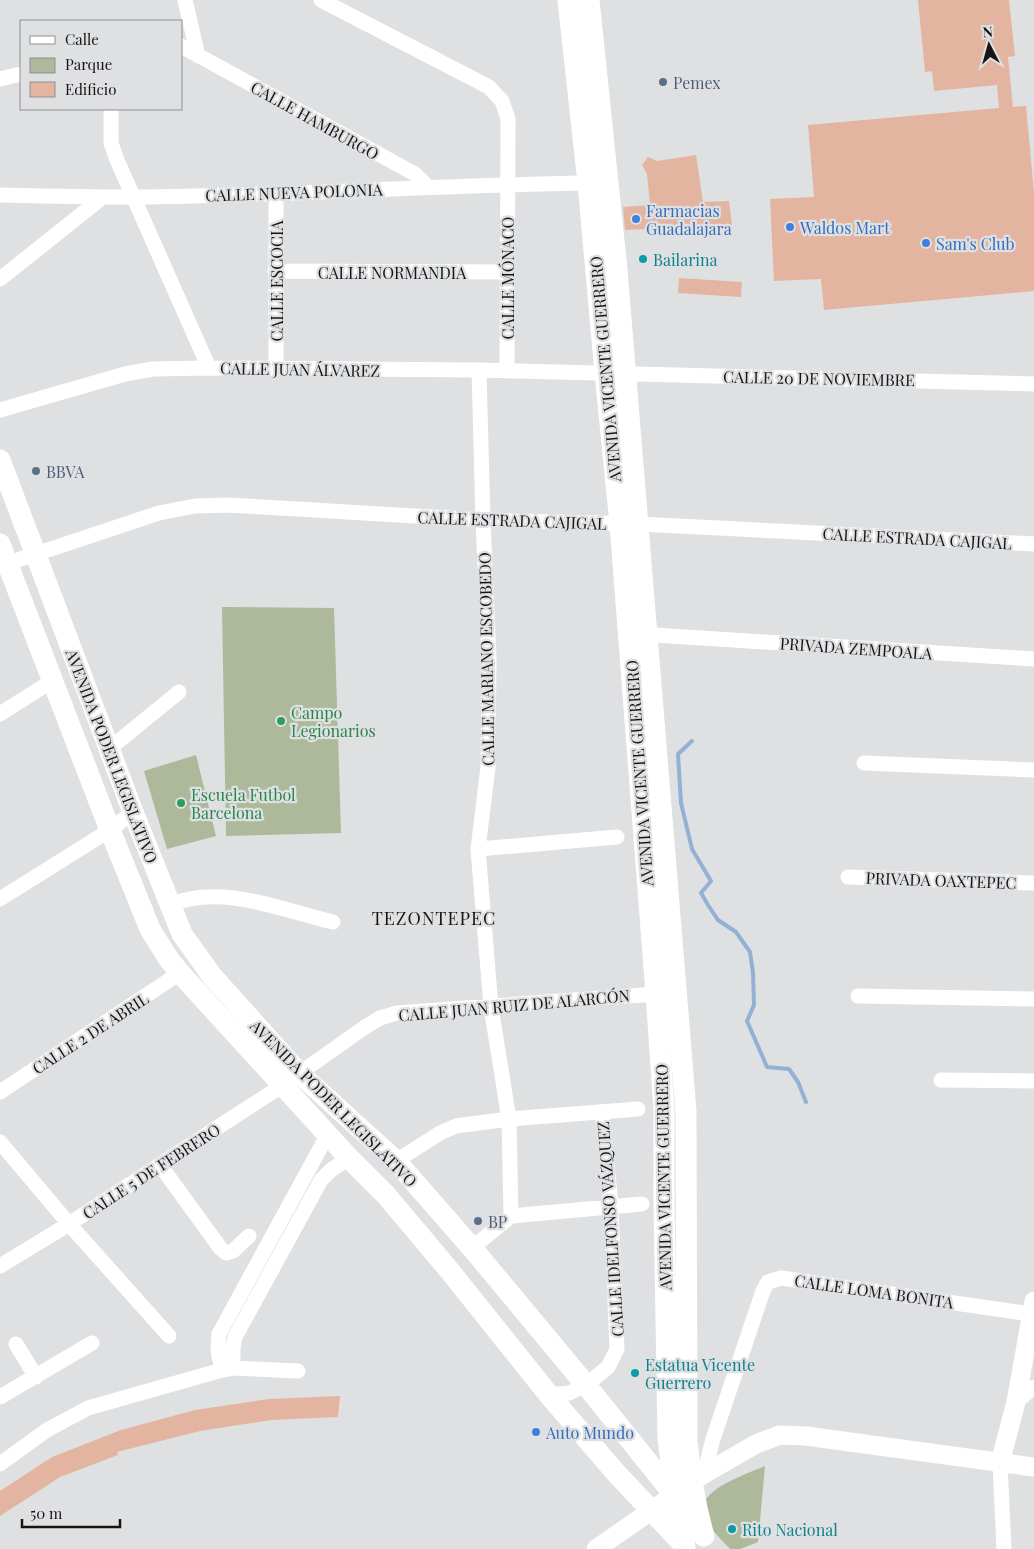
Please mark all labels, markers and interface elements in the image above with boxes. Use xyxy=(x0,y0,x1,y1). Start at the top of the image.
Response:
legend xyxy=(20,20,182,110)
north arrow xyxy=(964,20,1014,70)
text: N xyxy=(982,22,994,42)
text: Calle xyxy=(65,29,99,49)
text: Parque xyxy=(65,54,112,74)
place label: Pemex xyxy=(673,72,721,93)
street label: CALLE HAMBURGO xyxy=(247,76,383,164)
marker: Pemex xyxy=(657,76,669,88)
text: Edificio xyxy=(65,79,116,99)
street label: CALLE NUEVA POLONIA xyxy=(205,178,384,206)
place label: Farmacias Guadalajara xyxy=(646,200,732,239)
marker: Farmacias Guadalajara xyxy=(630,213,642,225)
street label: CALLE MÓNACO xyxy=(497,216,518,339)
place label: Waldos Mart xyxy=(799,217,890,238)
street label: CALLE ESCOCIA xyxy=(266,220,287,342)
marker: Waldos Mart xyxy=(784,221,796,233)
place label: Sam's Club xyxy=(936,233,1015,254)
marker: Sam's Club xyxy=(920,237,932,249)
place label: Bailarina xyxy=(653,249,718,270)
marker: Bailarina xyxy=(637,253,649,265)
street label: AVENIDA VICENTE GUERRERO xyxy=(585,255,625,484)
street label: CALLE NORMANDIA xyxy=(318,262,467,283)
street label: CALLE JUAN ÁLVAREZ xyxy=(220,357,380,381)
street label: CALLE 20 DE NOVIEMBRE xyxy=(723,366,915,390)
place label: BBVA xyxy=(46,461,86,482)
marker: BBVA xyxy=(30,465,42,477)
street label: CALLE ESTRADA CAJIGAL xyxy=(417,506,607,534)
street label: CALLE ESTRADA CAJIGAL xyxy=(822,523,1012,553)
street label: CALLE MARIANO ESCOBEDO xyxy=(474,552,498,766)
street label: PRIVADA ZEMPOALA xyxy=(779,632,934,664)
street label: AVENIDA PODER LEGISLATIVO xyxy=(61,645,163,866)
street label: AVENIDA VICENTE GUERRERO xyxy=(621,659,657,888)
place label: Campo Legionarios xyxy=(291,702,376,741)
marker: Campo Legionarios xyxy=(275,715,287,727)
place label: Escuela Futbol Barcelona xyxy=(191,784,296,823)
marker: Escuela Futbol Barcelona xyxy=(175,797,187,809)
street label: PRIVADA OAXTEPEC xyxy=(865,867,1017,893)
district label: TEZONTEPEC xyxy=(372,906,496,930)
street label: CALLE JUAN RUIZ DE ALARCÓN xyxy=(397,984,631,1026)
street label: CALLE 2 DE ABRIL xyxy=(28,988,152,1078)
street label: AVENIDA PODER LEGISLATIVO xyxy=(245,1014,422,1191)
street label: AVENIDA VICENTE GUERRERO xyxy=(651,1064,675,1291)
street label: CALLE 5 DE FEBRERO xyxy=(78,1119,224,1223)
street label: CALLE IDELFONSO VÁZQUEZ xyxy=(592,1121,628,1337)
place label: BP xyxy=(488,1211,507,1232)
marker: BP xyxy=(472,1215,484,1227)
street label: CALLE LOMA BONITA xyxy=(793,1269,956,1313)
place label: Estatua Vicente Guerrero xyxy=(645,1354,755,1393)
marker: Estatua Vicente Guerrero xyxy=(629,1367,641,1379)
place label: Auto Mundo xyxy=(545,1422,634,1443)
marker: Auto Mundo xyxy=(530,1426,542,1438)
scale bar xyxy=(22,1496,120,1528)
text: 50 m xyxy=(30,1503,63,1523)
place label: Rito Nacional xyxy=(742,1519,838,1540)
marker: Rito Nacional xyxy=(726,1523,738,1535)

